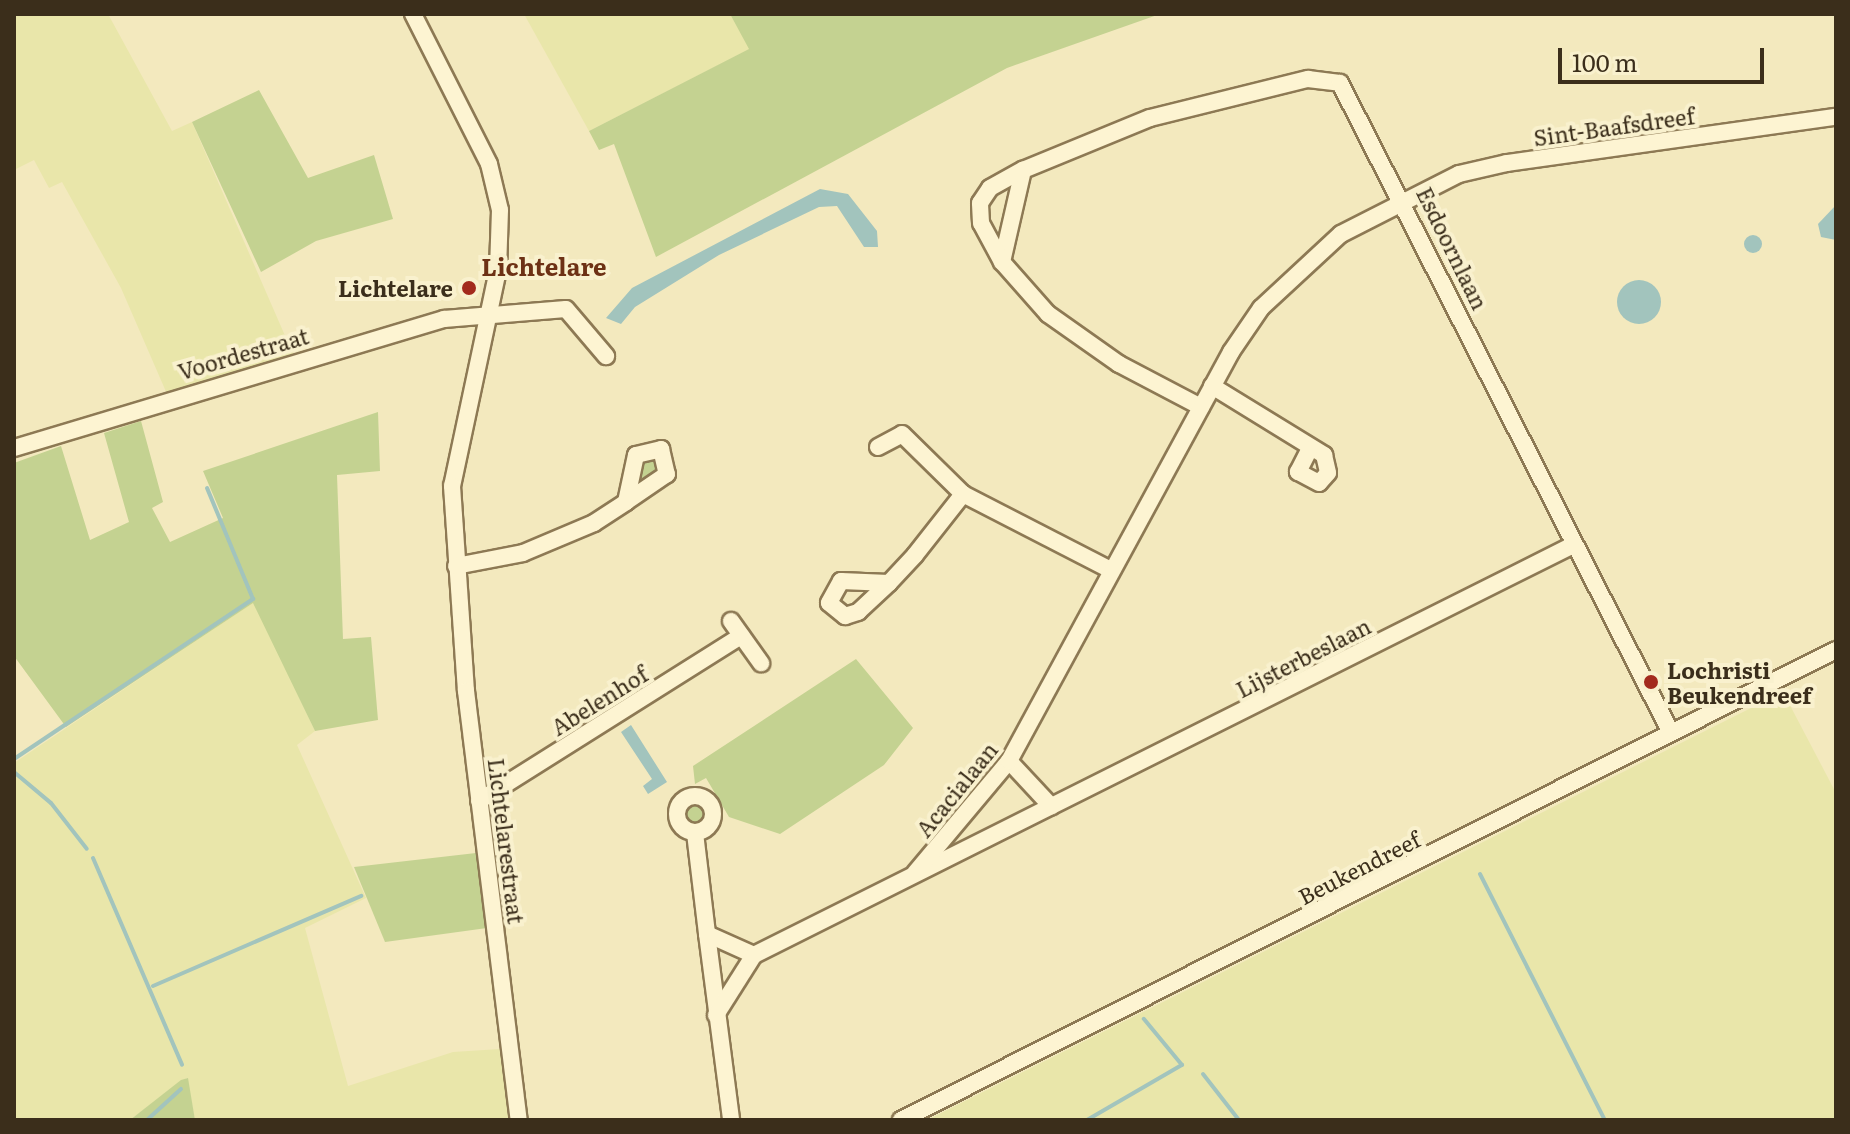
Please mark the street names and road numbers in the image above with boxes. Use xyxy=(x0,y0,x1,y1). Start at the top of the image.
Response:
street label: Sint-Baafsdreef xyxy=(1532,102,1696,150)
street label: Esdoornlaan xyxy=(1412,182,1494,314)
street label: Voordestraat xyxy=(175,322,311,384)
street label: Lijsterbeslaan xyxy=(1231,612,1375,702)
street label: Abelenhof xyxy=(546,660,652,740)
street label: Acacialaan xyxy=(910,736,1002,842)
street label: Lichtelarestraat xyxy=(484,757,530,925)
street label: Beukendreef xyxy=(1294,825,1424,909)

